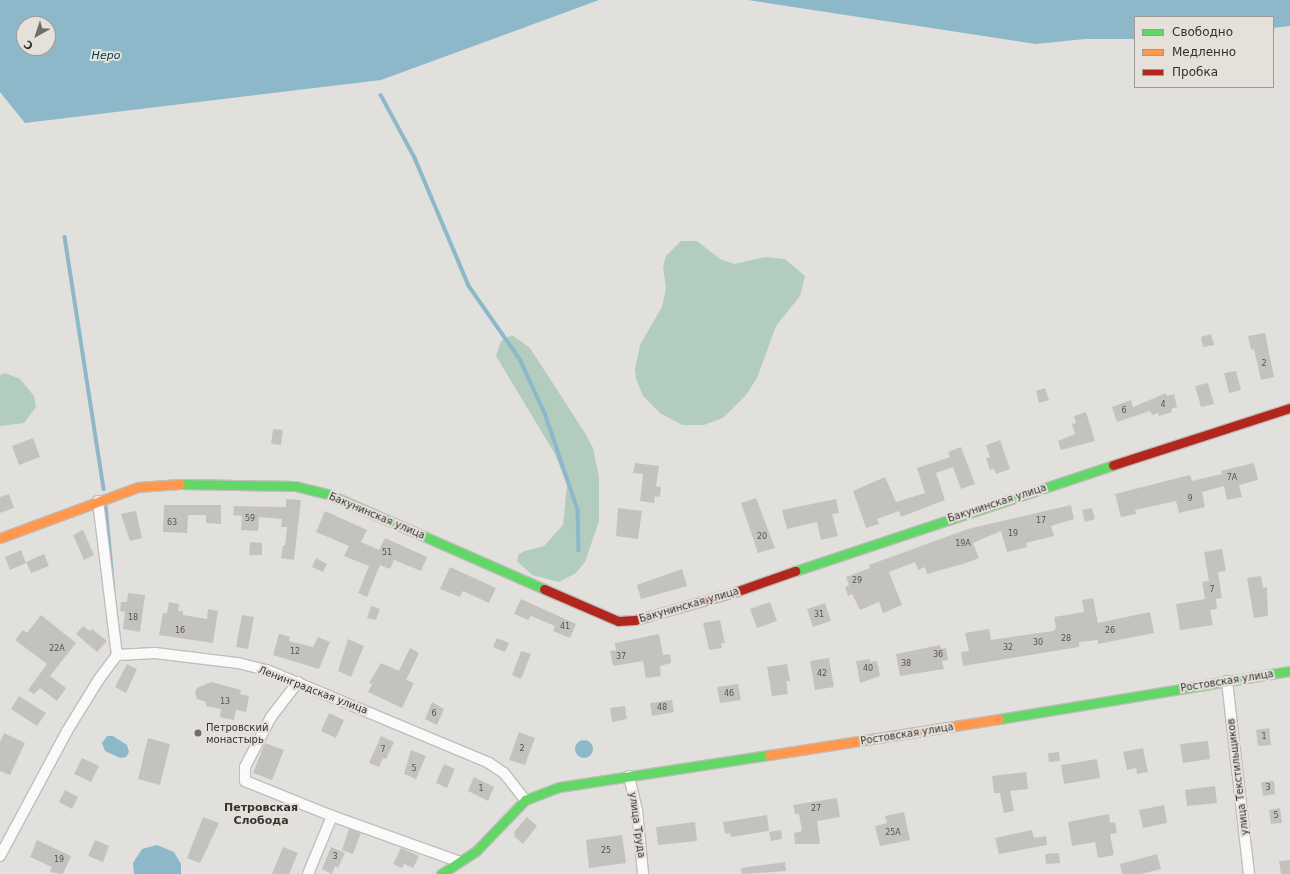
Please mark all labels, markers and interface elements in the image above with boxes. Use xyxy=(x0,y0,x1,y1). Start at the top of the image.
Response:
north arrow xyxy=(16,16,56,56)
legend xyxy=(1134,16,1274,88)
text: Свободно xyxy=(1172,25,1233,39)
text: С xyxy=(22,37,36,53)
text: Медленно xyxy=(1172,45,1236,59)
water label: Неро xyxy=(92,49,120,63)
text: Пробка xyxy=(1172,65,1218,79)
house number: 2 xyxy=(1261,359,1267,369)
house number: 4 xyxy=(1160,400,1166,410)
house number: 6 xyxy=(1121,406,1127,416)
house number: 7А xyxy=(1227,473,1237,483)
street label: Бакунинская улица xyxy=(946,481,1048,525)
street label: Бакунинская улица xyxy=(327,490,427,542)
house number: 9 xyxy=(1187,494,1193,504)
house number: 59 xyxy=(245,514,255,524)
house number: 17 xyxy=(1036,516,1046,526)
house number: 63 xyxy=(167,518,177,528)
house number: 19 xyxy=(1008,529,1018,539)
house number: 20 xyxy=(757,532,767,542)
house number: 19А xyxy=(955,539,971,549)
house number: 51 xyxy=(382,548,392,558)
house number: 29 xyxy=(852,576,862,586)
street label: Бакунинская улица xyxy=(638,585,740,625)
house number: 7 xyxy=(1209,585,1215,595)
house number: 31 xyxy=(814,610,824,620)
house number: 18 xyxy=(128,613,138,623)
house number: 41 xyxy=(560,622,570,632)
house number: 16 xyxy=(175,626,185,636)
house number: 26 xyxy=(1105,626,1115,636)
house number: 28 xyxy=(1061,634,1071,644)
house number: 30 xyxy=(1033,638,1043,648)
house number: 32 xyxy=(1003,643,1013,653)
house number: 22А xyxy=(49,644,65,654)
house number: 12 xyxy=(290,647,300,657)
house number: 36 xyxy=(933,650,943,660)
house number: 37 xyxy=(616,652,626,662)
house number: 38 xyxy=(901,659,911,669)
street label: Ленинградская улица xyxy=(256,664,370,716)
house number: 40 xyxy=(863,664,873,674)
street label: Ростовская улица xyxy=(1180,668,1274,694)
house number: 42 xyxy=(817,669,827,679)
house number: 46 xyxy=(724,689,734,699)
house number: 13 xyxy=(220,697,230,707)
house number: 48 xyxy=(657,703,667,713)
house number: 6 xyxy=(431,709,437,719)
street label: улица Текстильщиков xyxy=(1225,718,1251,836)
place label: Петровский монастырь xyxy=(206,721,268,744)
street label: Ростовская улица xyxy=(860,721,954,747)
marker: Петровский монастырь xyxy=(193,728,203,738)
house number: 1 xyxy=(1261,732,1267,742)
house number: 2 xyxy=(519,744,525,754)
house number: 7 xyxy=(380,745,386,755)
house number: 5 xyxy=(411,764,417,774)
house number: 3 xyxy=(1265,783,1271,793)
house number: 1 xyxy=(478,784,484,794)
street label: улица Труда xyxy=(626,791,648,859)
district label: Петровская Слобода xyxy=(224,802,298,828)
house number: 27 xyxy=(811,804,821,814)
house number: 5 xyxy=(1273,811,1279,821)
house number: 25А xyxy=(885,828,901,838)
house number: 25 xyxy=(601,846,611,856)
house number: 3 xyxy=(332,852,338,862)
house number: 19 xyxy=(54,855,64,865)

